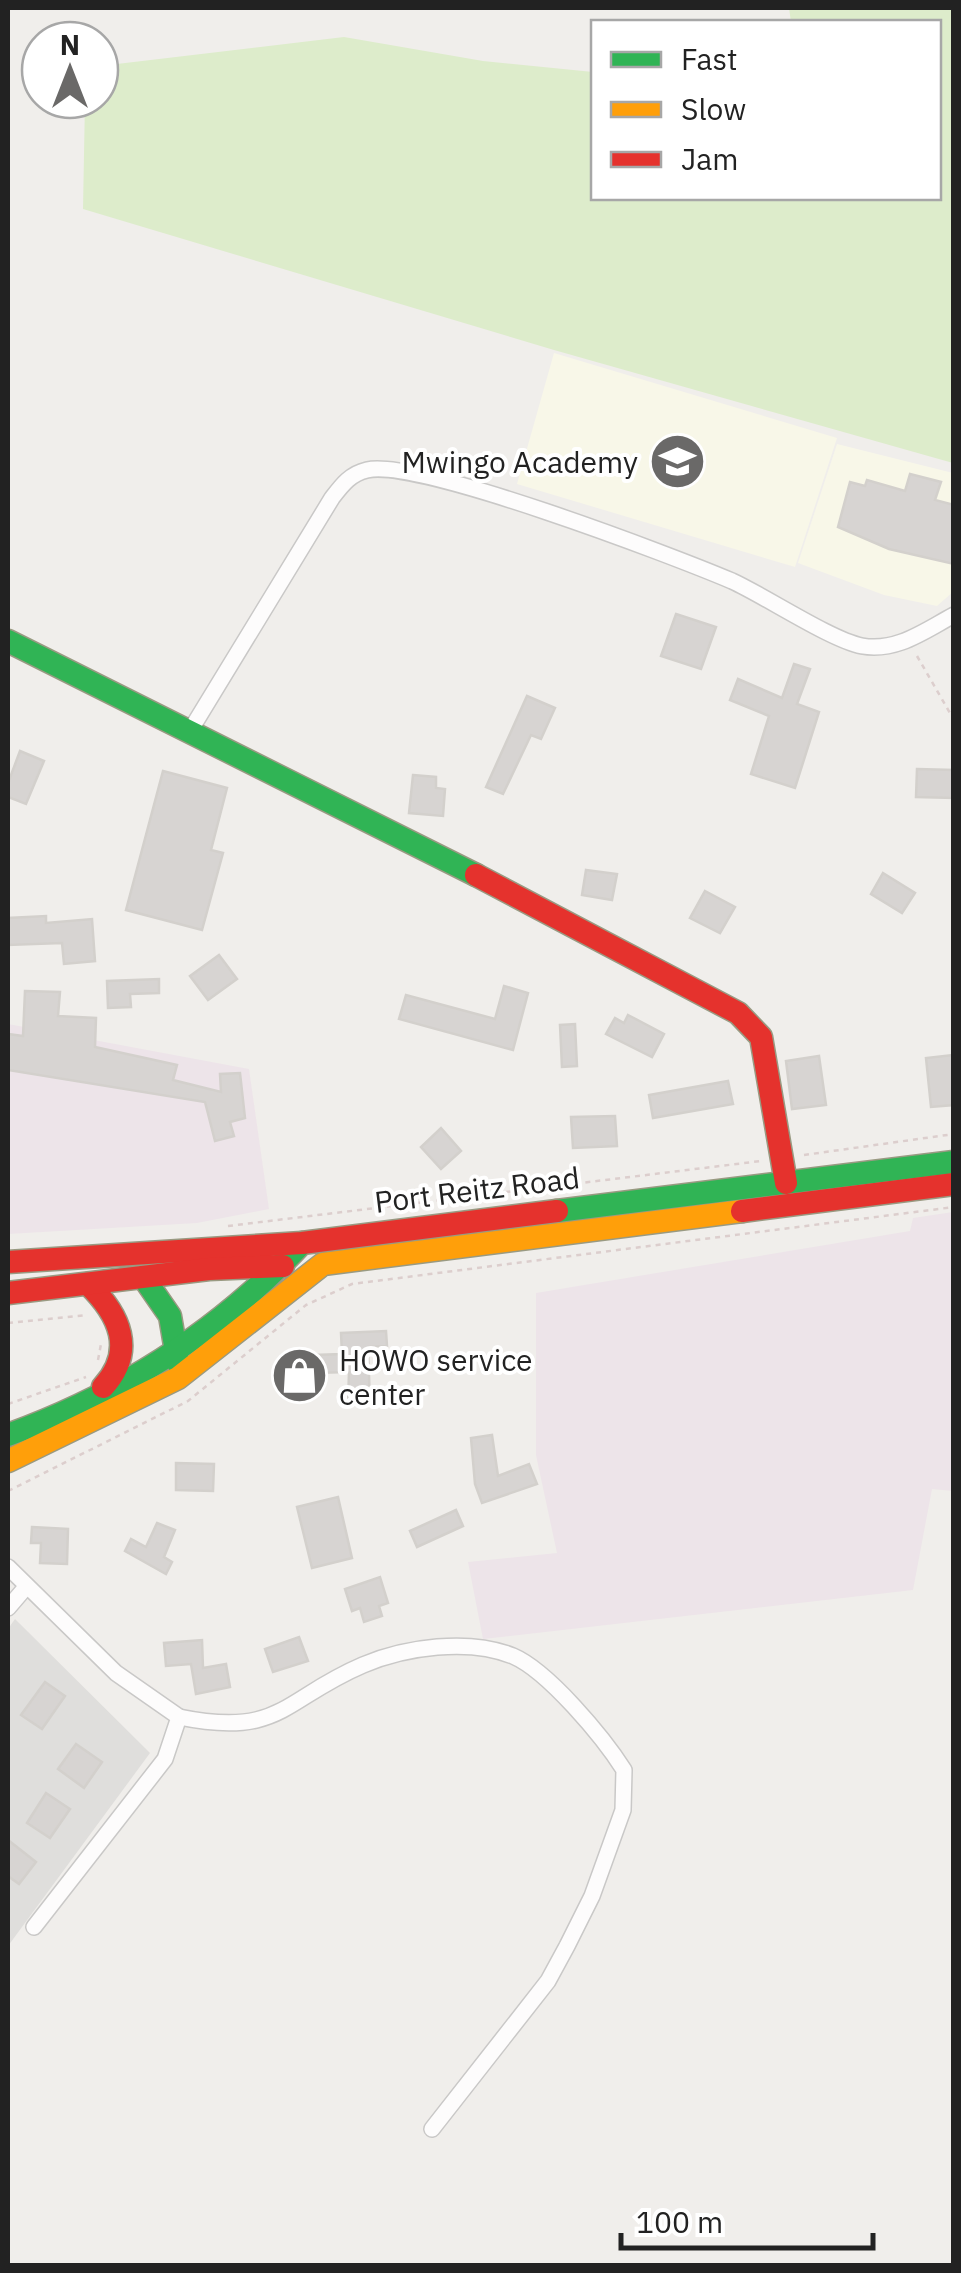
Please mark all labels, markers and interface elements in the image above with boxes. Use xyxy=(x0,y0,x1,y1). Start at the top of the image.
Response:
north arrow xyxy=(20,20,120,120)
legend xyxy=(591,20,941,200)
text: N xyxy=(60,26,80,63)
text: Fast xyxy=(681,39,738,78)
text: Slow xyxy=(681,89,746,128)
text: Jam xyxy=(681,139,739,178)
school or university icon: Mwingo Academy xyxy=(647,431,707,491)
place label: Mwingo Academy xyxy=(401,442,638,481)
street label: Port Reitz Road xyxy=(372,1157,582,1221)
place label: HOWO service center xyxy=(339,1340,533,1413)
shop icon: HOWO service center xyxy=(270,1346,330,1406)
scale bar xyxy=(621,2188,874,2250)
text: 100 m xyxy=(636,2202,723,2241)

